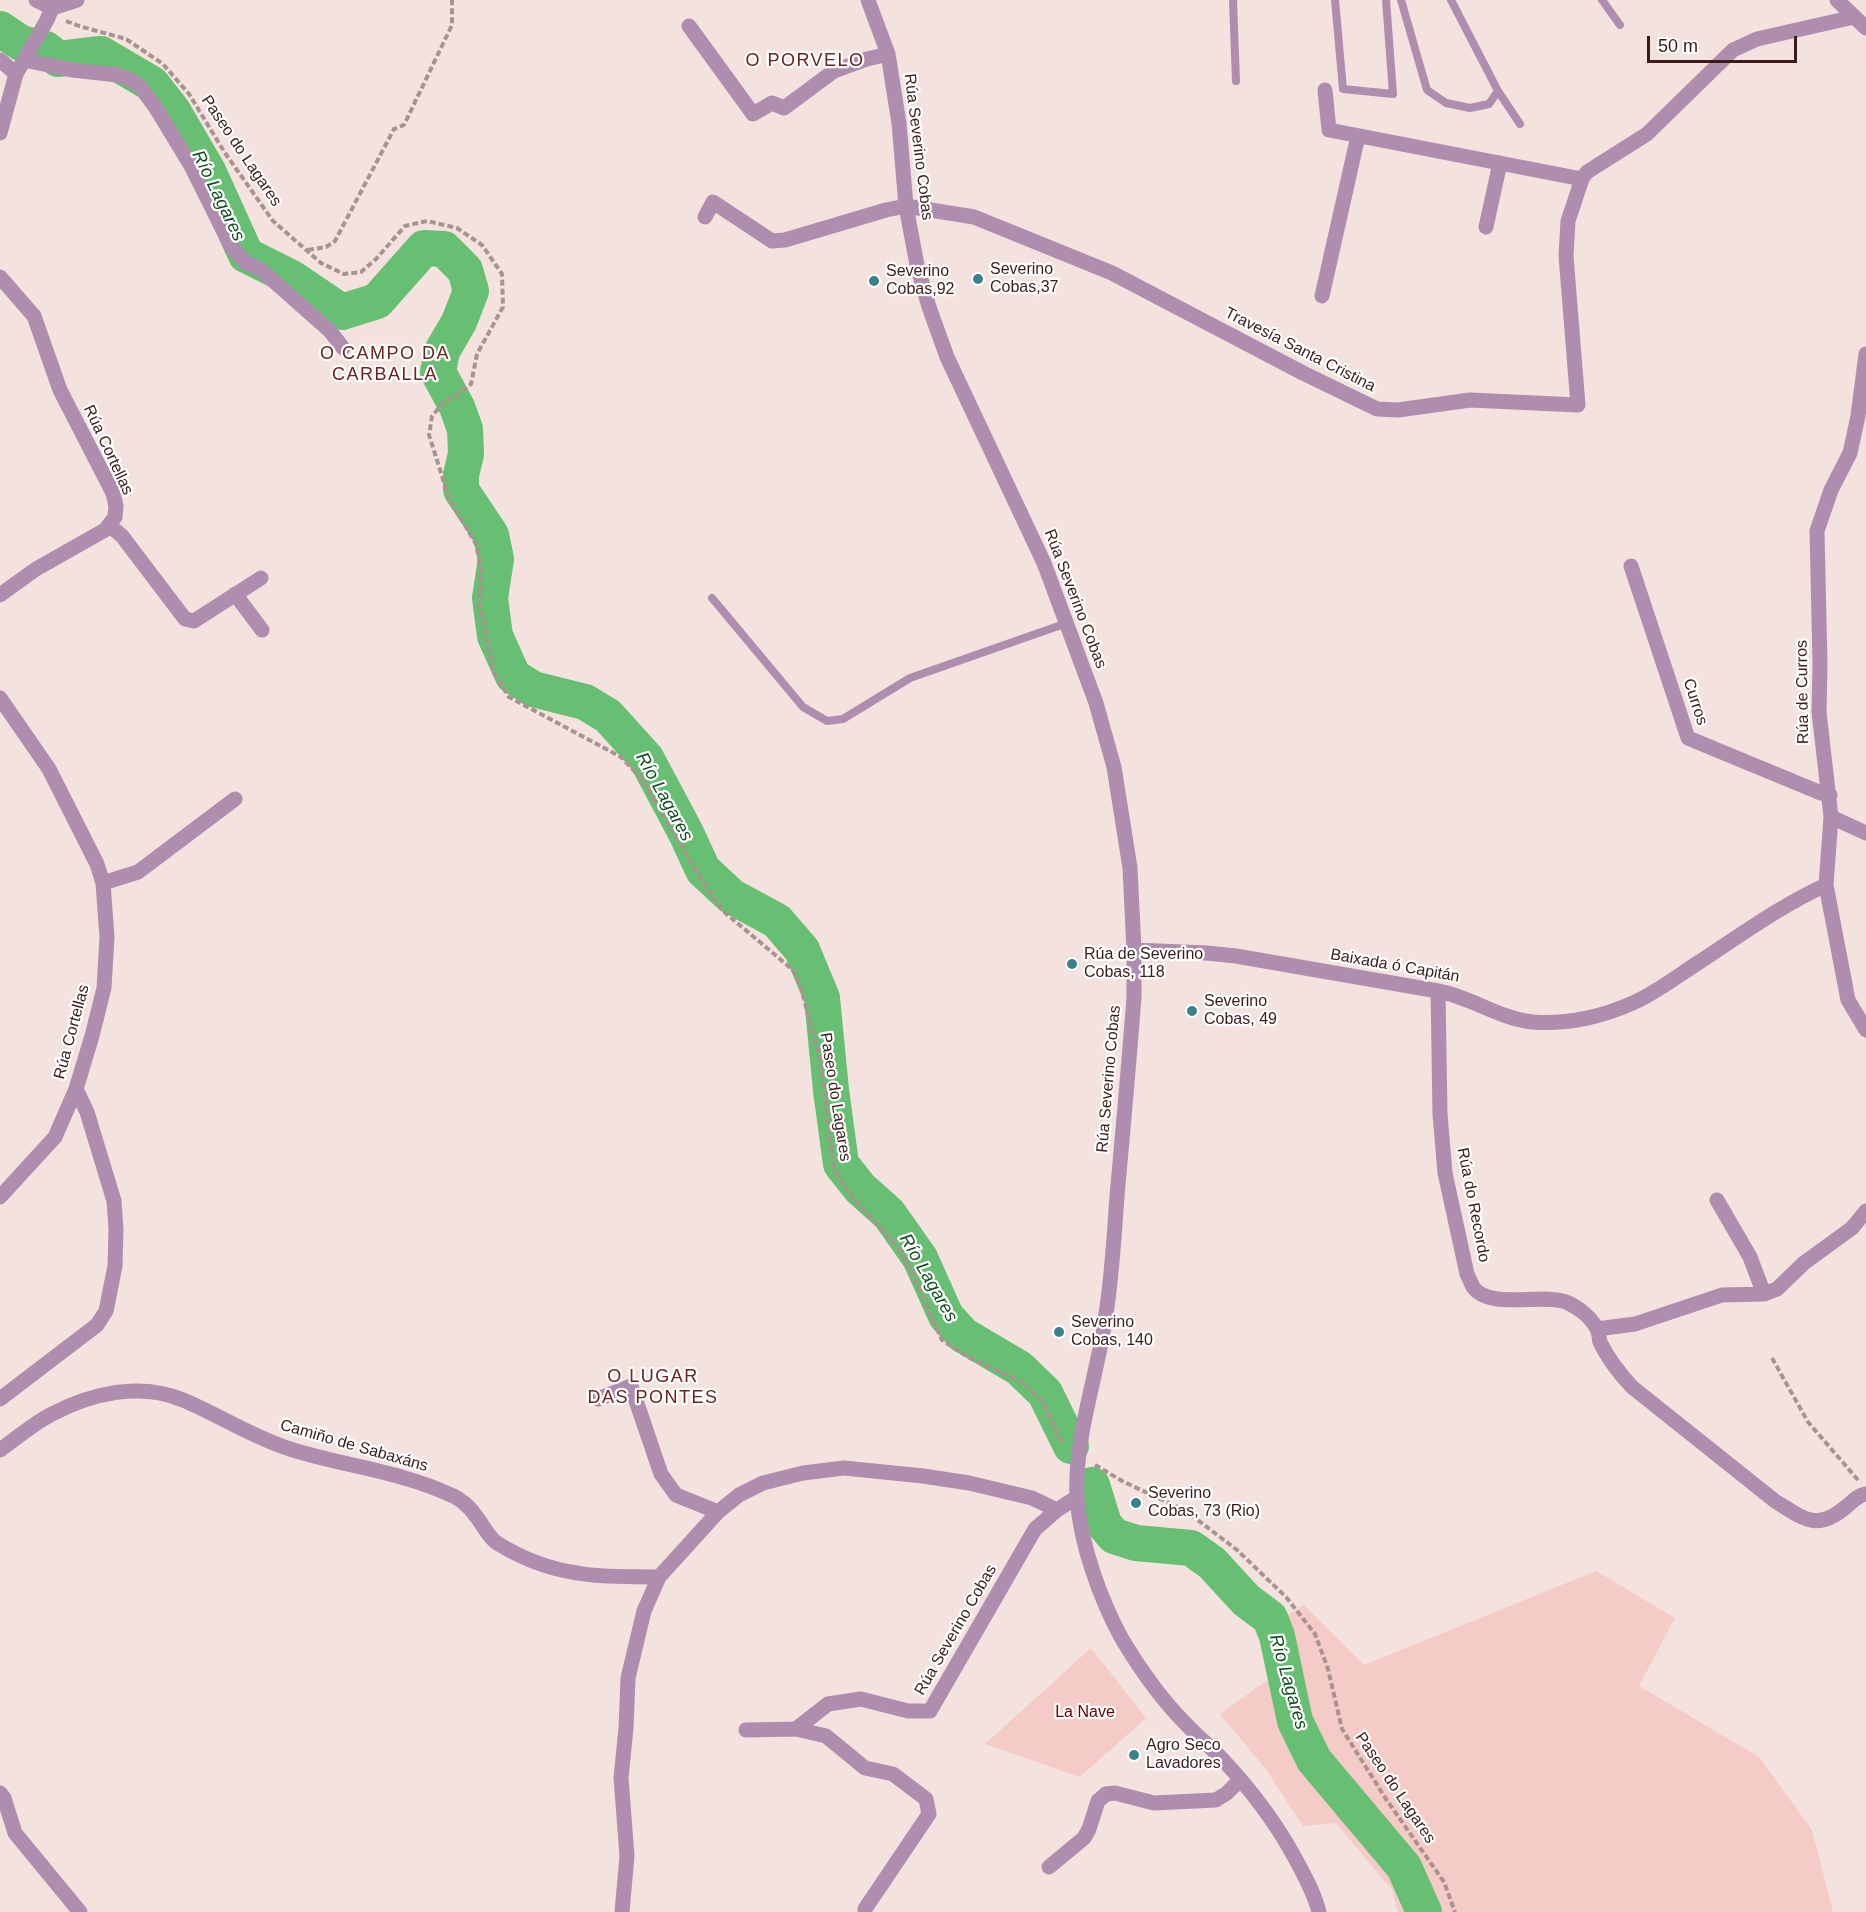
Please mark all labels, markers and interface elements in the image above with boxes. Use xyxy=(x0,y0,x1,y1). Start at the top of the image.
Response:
scale bar xyxy=(1650,24,1800,62)
text: 50 m xyxy=(1658,36,1698,56)
district label: O PORVELO xyxy=(745,50,865,72)
street label: Rúa Severino Cobas xyxy=(899,73,937,221)
street label: Paseo do Lagares xyxy=(197,92,285,210)
water label: Río Lagares xyxy=(187,147,249,245)
place label: Severino Cobas,37 xyxy=(990,260,1058,298)
place label: Severino Cobas,92 xyxy=(886,262,954,300)
marker: Severino Cobas,37 xyxy=(971,272,985,286)
marker: Severino Cobas,92 xyxy=(867,274,881,288)
street label: Travesía Santa Cristina xyxy=(1221,304,1379,396)
district label: O CAMPO DA CARBALLA xyxy=(320,343,450,386)
street label: Rúa Cortellas xyxy=(79,402,137,498)
street label: Rúa Severino Cobas xyxy=(1040,527,1110,671)
street label: Rúa de Curros xyxy=(1792,640,1814,744)
street label: Curros xyxy=(1678,676,1712,728)
water label: Río Lagares xyxy=(631,749,697,845)
place label: Rúa de Severino Cobas, 118 xyxy=(1084,945,1203,983)
street label: Baixada ó Capitán xyxy=(1329,945,1461,987)
marker: Rúa de Severino Cobas, 118 xyxy=(1065,957,1079,971)
street label: Rúa Cortellas xyxy=(50,983,94,1081)
place label: Severino Cobas, 49 xyxy=(1204,992,1277,1030)
marker: Severino Cobas, 49 xyxy=(1185,1004,1199,1018)
street label: Rúa Severino Cobas xyxy=(1093,1005,1125,1153)
street label: Paseo do Lagares xyxy=(815,1031,855,1163)
street label: Rúa do Recordo xyxy=(1452,1146,1494,1264)
water label: Río Lagares xyxy=(894,1230,962,1326)
place label: Severino Cobas, 140 xyxy=(1071,1313,1153,1351)
marker: Severino Cobas, 140 xyxy=(1052,1325,1066,1339)
district label: O LUGAR DAS PONTES xyxy=(587,1366,719,1408)
street label: Camiño de Sabaxáns xyxy=(278,1416,430,1476)
place label: Severino Cobas, 73 (Rio) xyxy=(1148,1484,1260,1522)
marker: Severino Cobas, 73 (Rio) xyxy=(1129,1496,1143,1510)
street label: Rúa Severino Cobas xyxy=(911,1561,1001,1699)
water label: Río Lagares xyxy=(1264,1632,1312,1732)
park label: La Nave xyxy=(1055,1703,1115,1723)
street label: Paseo do Lagares xyxy=(1351,1729,1439,1847)
place label: Agro Seco Lavadores xyxy=(1146,1736,1221,1774)
marker: Agro Seco Lavadores xyxy=(1127,1748,1141,1762)

